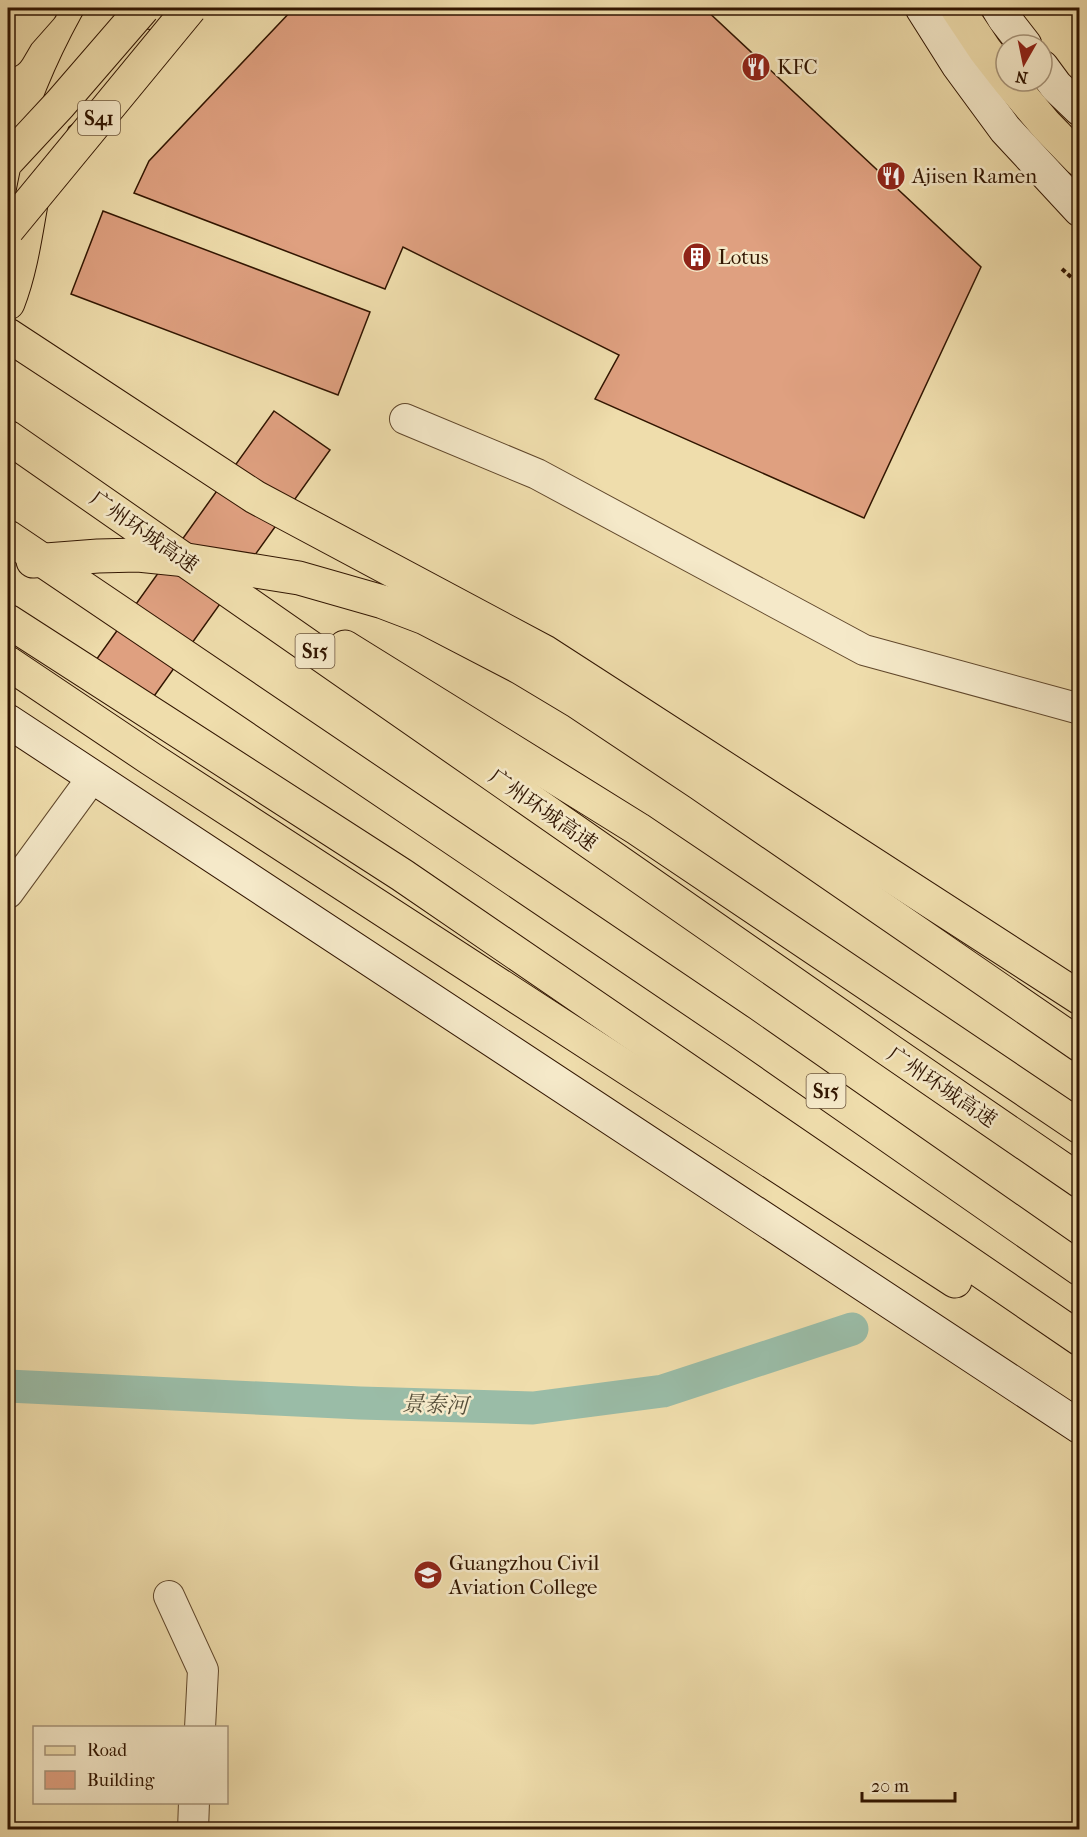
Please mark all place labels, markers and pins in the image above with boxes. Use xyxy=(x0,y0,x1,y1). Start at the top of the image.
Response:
restaurant icon: KFC xyxy=(740,51,772,83)
place label: KFC xyxy=(777,55,818,79)
restaurant icon: Ajisen Ramen xyxy=(875,160,907,192)
place label: Ajisen Ramen xyxy=(911,164,1037,188)
building icon: Lotus xyxy=(681,241,713,273)
place label: Lotus xyxy=(718,245,769,269)
place label: Guangzhou Civil Aviation College xyxy=(448,1551,599,1599)
school or university icon: Guangzhou Civil Aviation College xyxy=(412,1559,444,1591)

